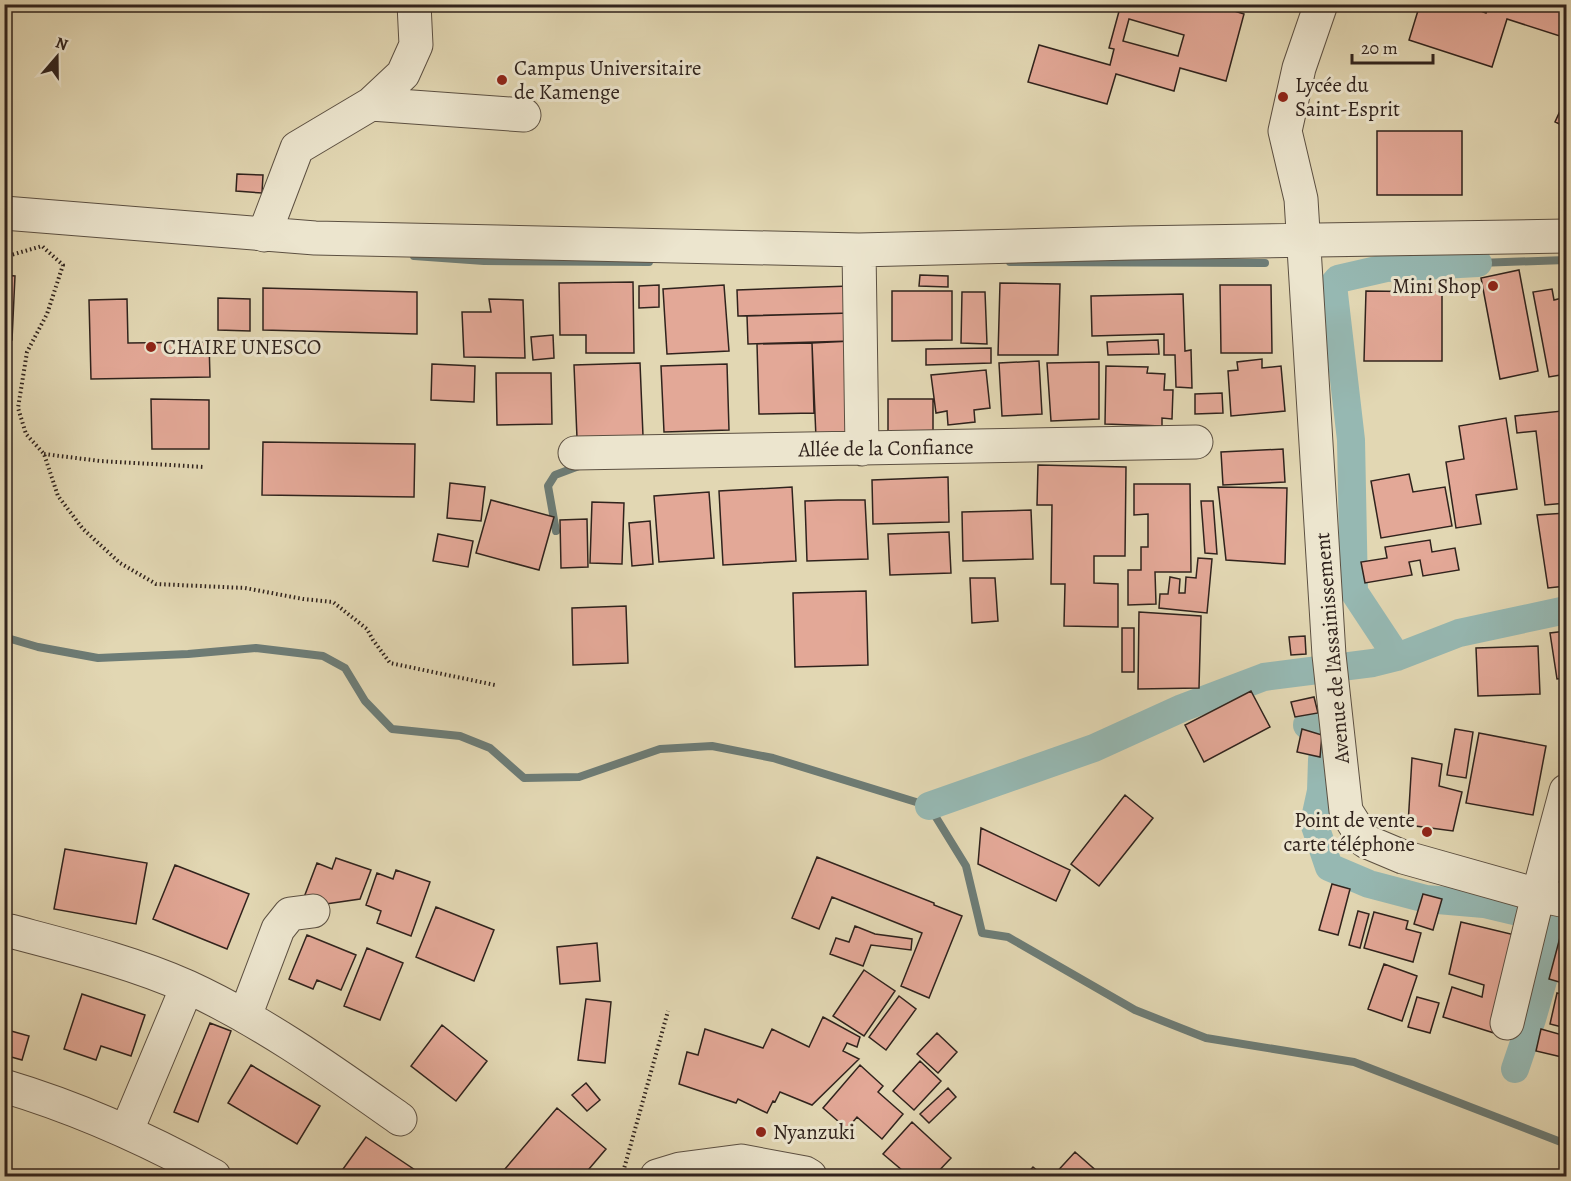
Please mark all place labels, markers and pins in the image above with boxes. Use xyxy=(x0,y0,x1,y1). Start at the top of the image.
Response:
place label: Campus Universitaire de Kamenge xyxy=(514,54,701,106)
place label: Lycée du Saint-Esprit xyxy=(1295,71,1400,123)
marker: Campus Universitaire de Kamenge xyxy=(495,73,509,87)
marker: Lycée du Saint-Esprit xyxy=(1276,90,1290,104)
place label: Mini Shop xyxy=(1392,272,1481,300)
marker: Mini Shop xyxy=(1486,279,1500,293)
place label: CHAIRE UNESCO xyxy=(163,333,321,361)
marker: CHAIRE UNESCO xyxy=(144,340,158,354)
place label: Point de vente carte téléphone xyxy=(1283,806,1415,858)
marker: Point de vente carte téléphone xyxy=(1420,825,1434,839)
place label: Nyanzuki xyxy=(773,1118,855,1146)
marker: Nyanzuki xyxy=(754,1125,768,1139)

